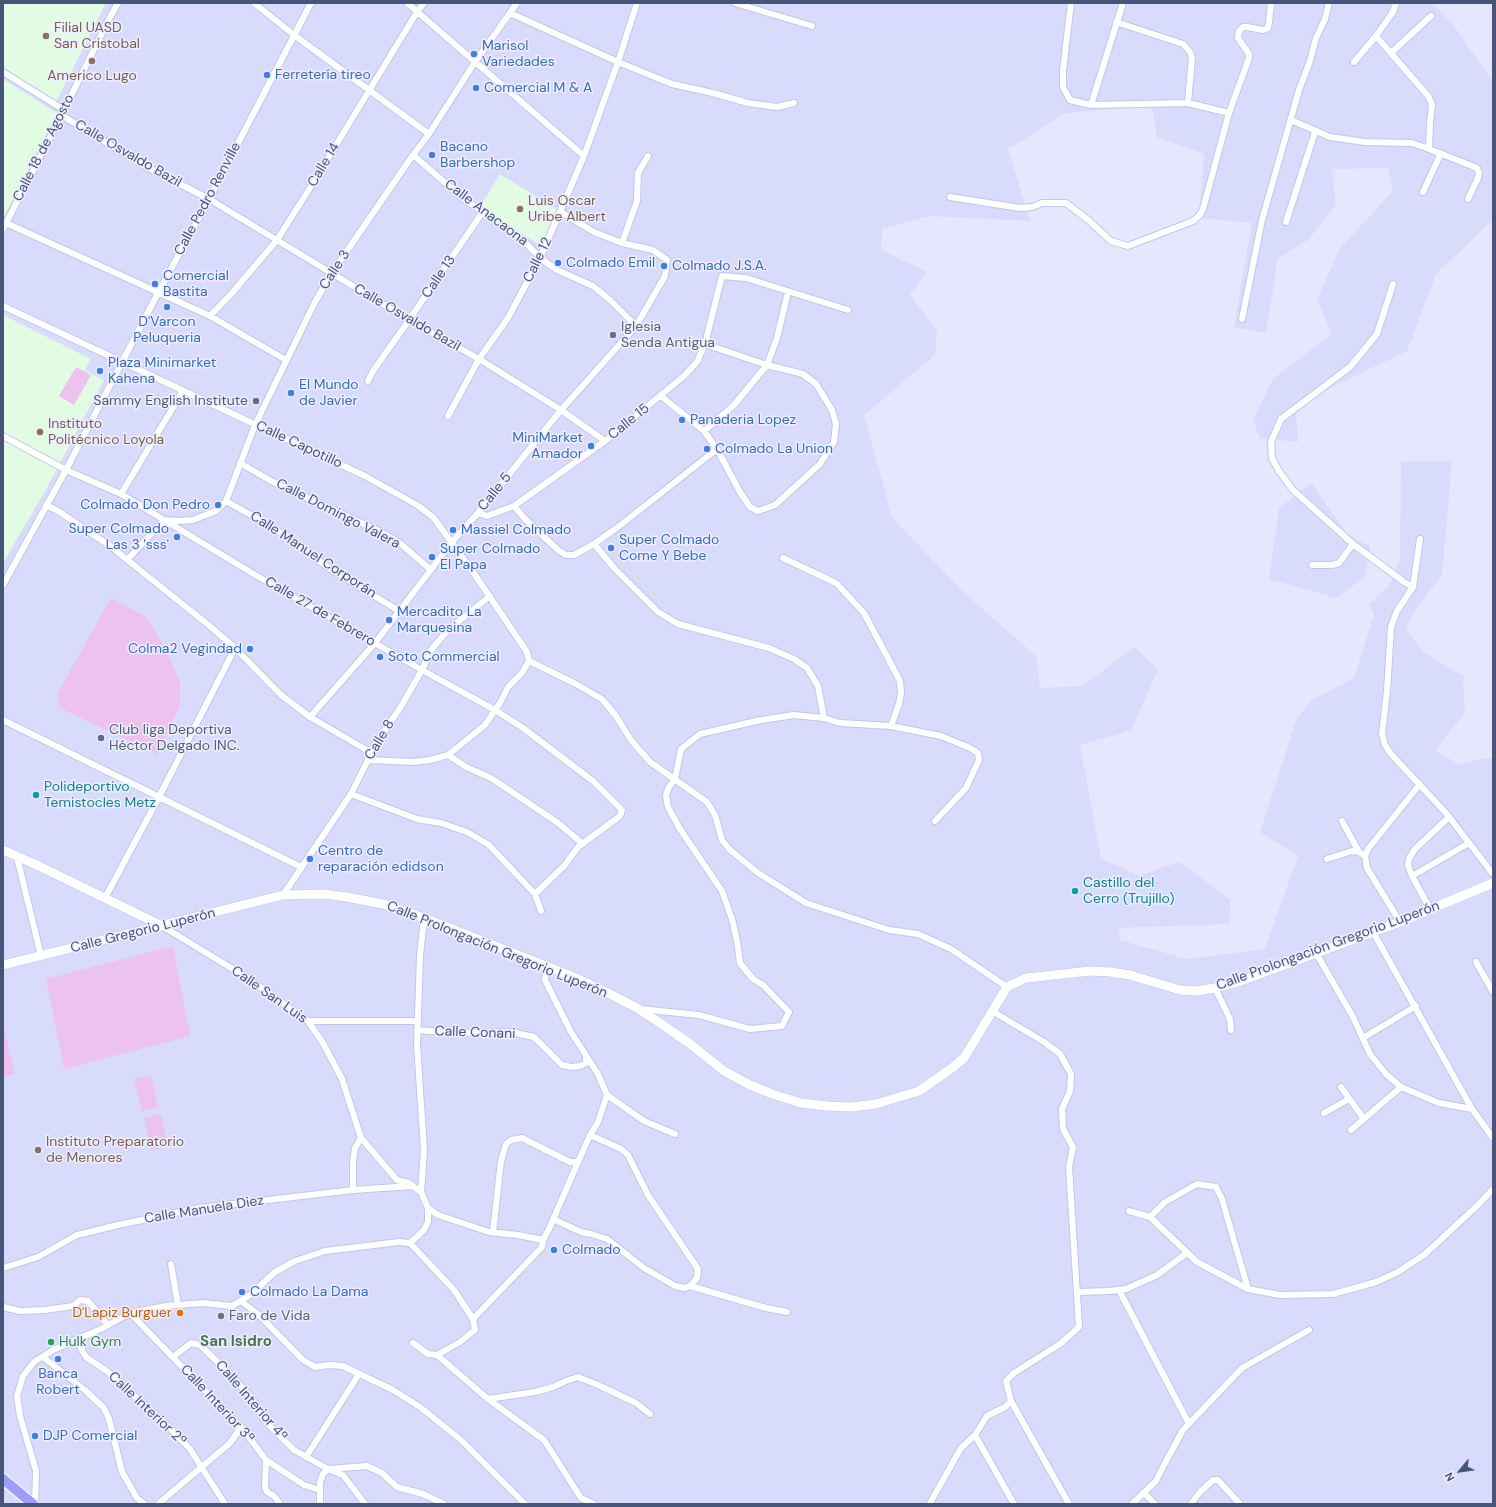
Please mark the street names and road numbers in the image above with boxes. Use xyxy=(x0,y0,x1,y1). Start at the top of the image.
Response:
street label: Calle 18 de Agosto xyxy=(10,92,78,204)
street label: Calle Osvaldo Bazil xyxy=(72,117,184,191)
street label: Calle Pedro Renville xyxy=(171,140,245,258)
street label: Calle 14 xyxy=(304,140,344,190)
street label: Calle Anacaona xyxy=(441,176,531,250)
street label: Calle 12 xyxy=(520,235,556,285)
street label: Calle 3 xyxy=(316,247,354,293)
street label: Calle 13 xyxy=(419,252,459,302)
street label: Calle Osvaldo Bazil xyxy=(351,281,463,355)
street label: Calle 15 xyxy=(605,400,653,444)
street label: Calle Capotillo xyxy=(253,418,345,472)
street label: Calle 5 xyxy=(475,470,515,514)
street label: Calle Domingo Valera xyxy=(273,475,403,553)
street label: Calle Manuel Corporán xyxy=(247,508,379,602)
street label: Calle 27 de Febrero xyxy=(262,573,378,651)
street label: Calle 8 xyxy=(361,717,399,763)
street label: Calle Prolongación Gregorio Luperón xyxy=(384,898,610,1002)
street label: Calle Prolongación Gregorio Luperón xyxy=(1214,898,1442,994)
street label: Calle Gregorio Luperón xyxy=(69,905,217,957)
street label: Calle San Luis xyxy=(228,963,310,1027)
street label: Calle Conani xyxy=(434,1023,516,1043)
street label: Calle Manuela Diez xyxy=(143,1192,265,1228)
street label: Calle Interior 4ª xyxy=(212,1357,290,1445)
street label: Calle Interior 3ª xyxy=(176,1361,258,1447)
street label: Calle Interior 2ª xyxy=(104,1369,190,1449)

